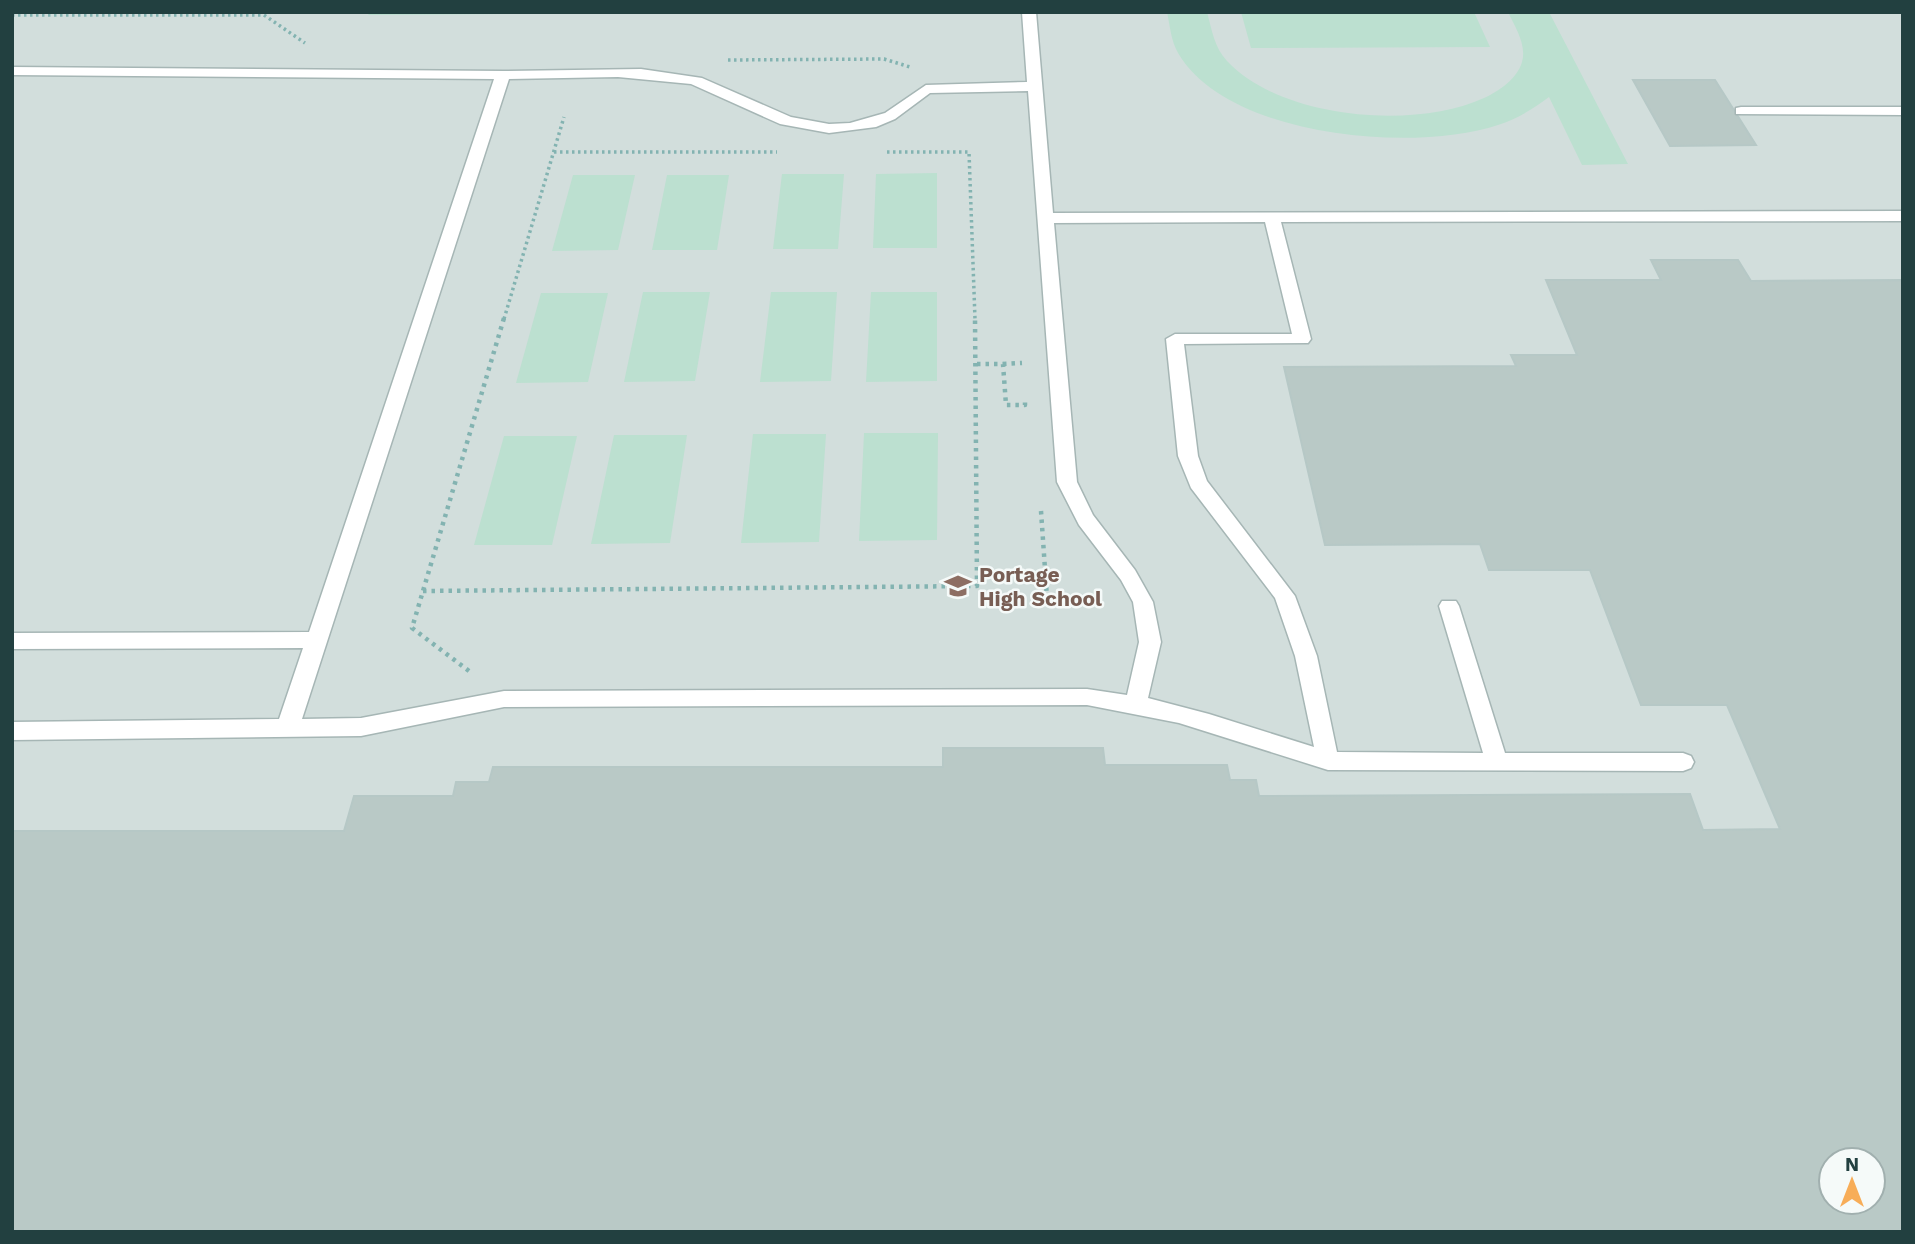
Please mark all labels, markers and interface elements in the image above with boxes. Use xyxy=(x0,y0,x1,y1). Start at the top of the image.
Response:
place label: Portage High School xyxy=(979,562,1102,611)
school or university icon: Portage High School xyxy=(943,571,973,601)
north arrow xyxy=(1817,1146,1887,1216)
text: N xyxy=(1845,1153,1859,1176)

